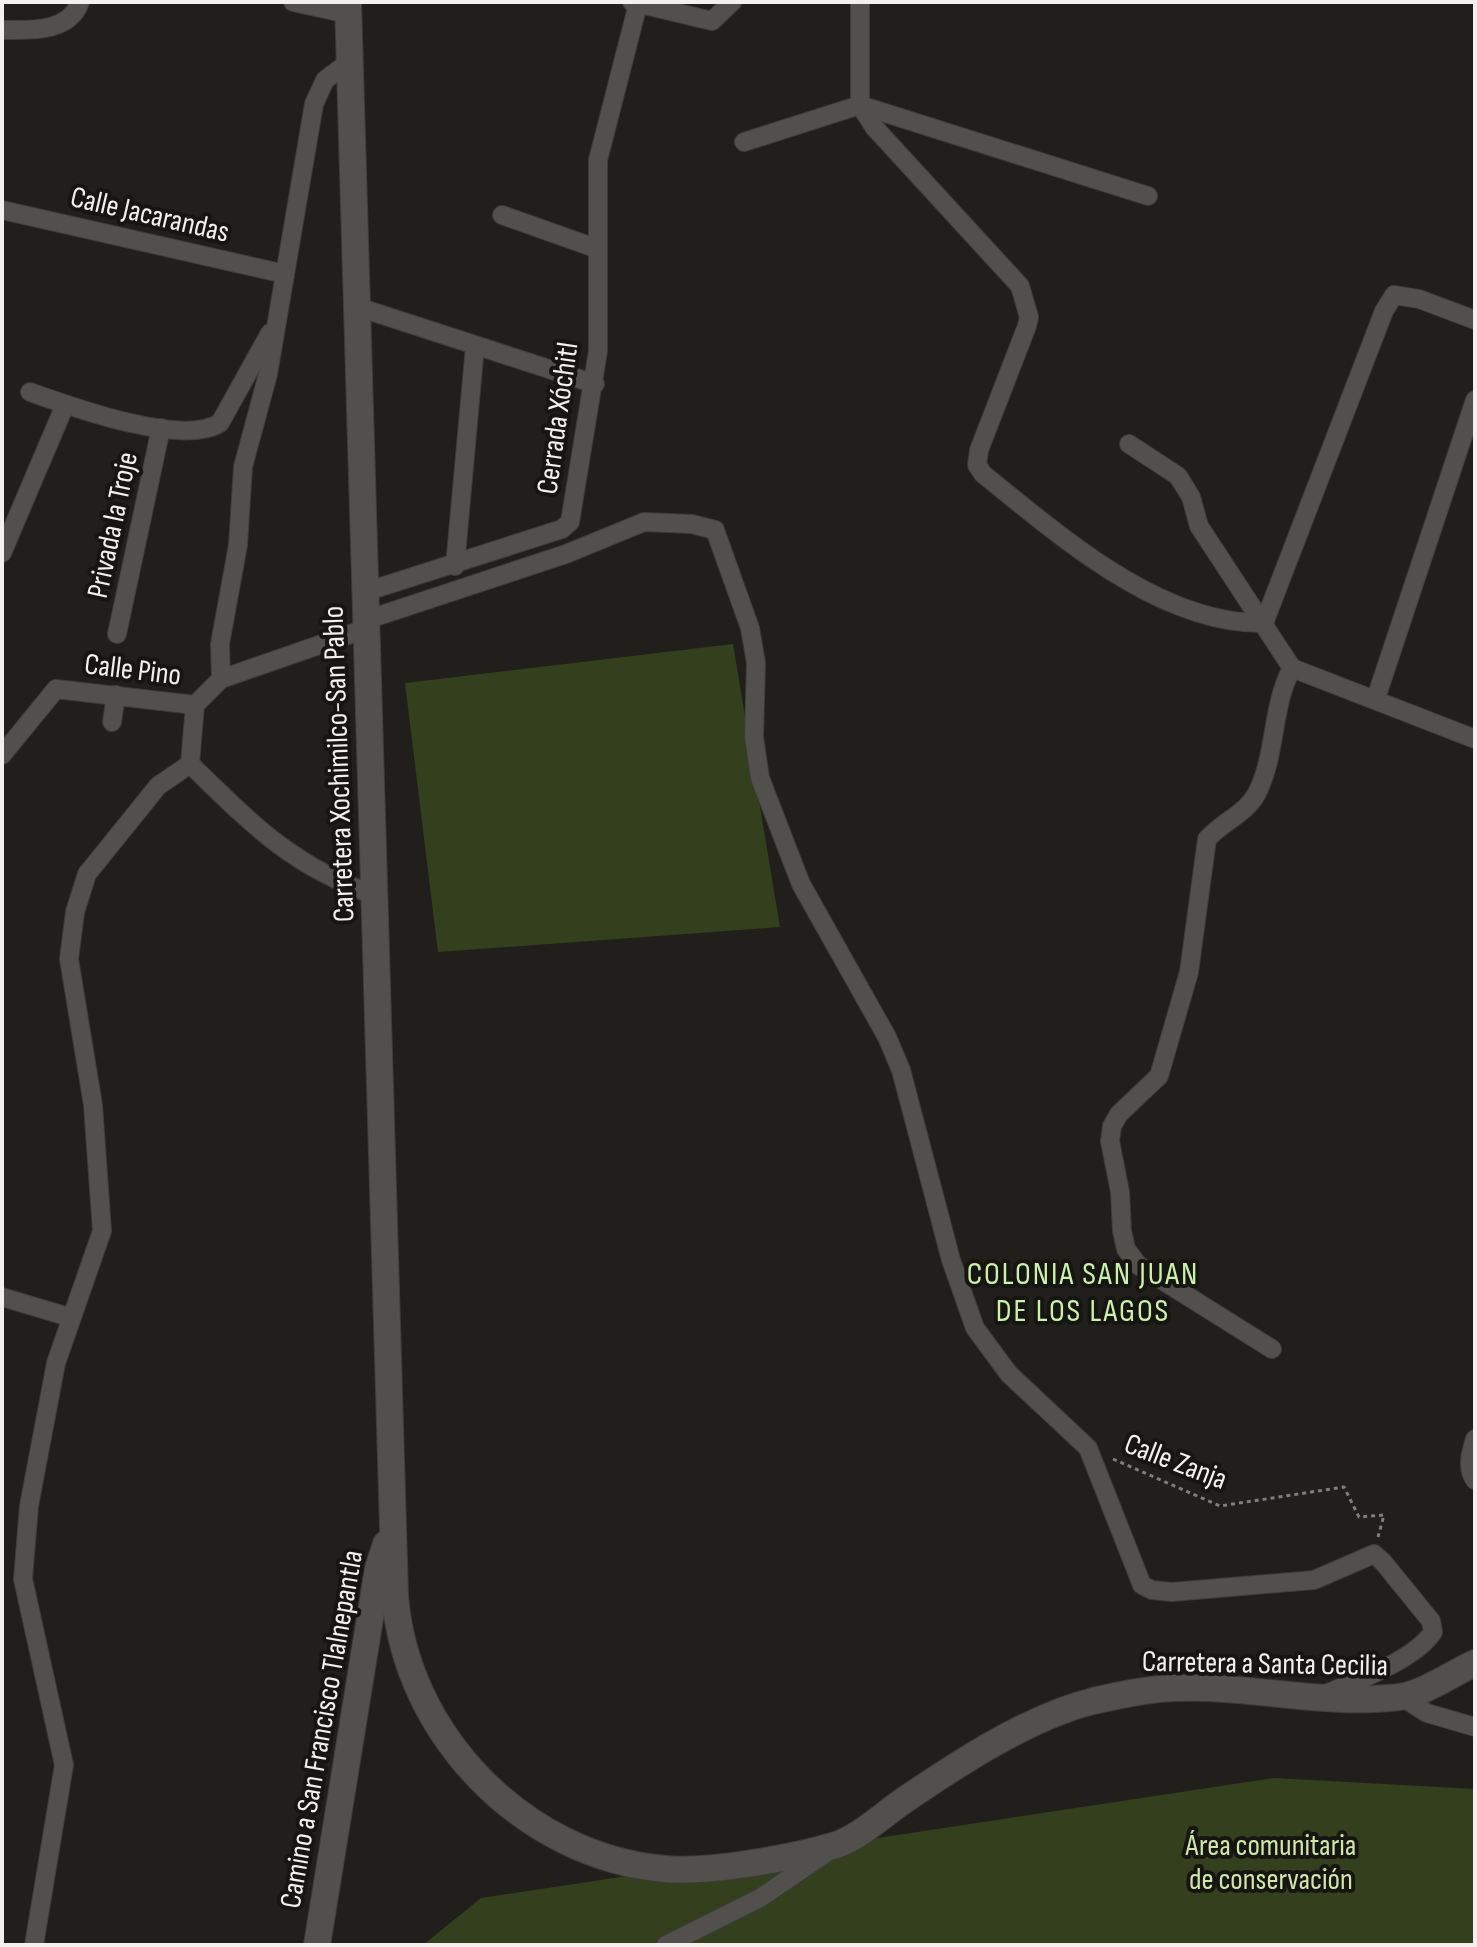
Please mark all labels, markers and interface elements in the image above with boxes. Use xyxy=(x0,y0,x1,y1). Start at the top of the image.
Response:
street label: Calle Jacarandas xyxy=(67,179,233,251)
street label: Cerrada Xóchitl xyxy=(530,340,586,496)
street label: Privada la Troje xyxy=(80,449,146,601)
street label: Carretera Xochimilco-San Pablo xyxy=(315,605,363,923)
street label: Calle Pino xyxy=(82,646,183,694)
district label: COLONIA SAN JUAN DE LOS LAGOS xyxy=(967,1255,1199,1331)
street label: Calle Zanja xyxy=(1119,1426,1232,1498)
street label: Camino a San Francisco Tlalnepantla xyxy=(273,1547,371,1911)
street label: Carretera a Santa Cecilia xyxy=(1142,1644,1388,1684)
park label: Área comunitaria de conservación xyxy=(1185,1828,1356,1898)

